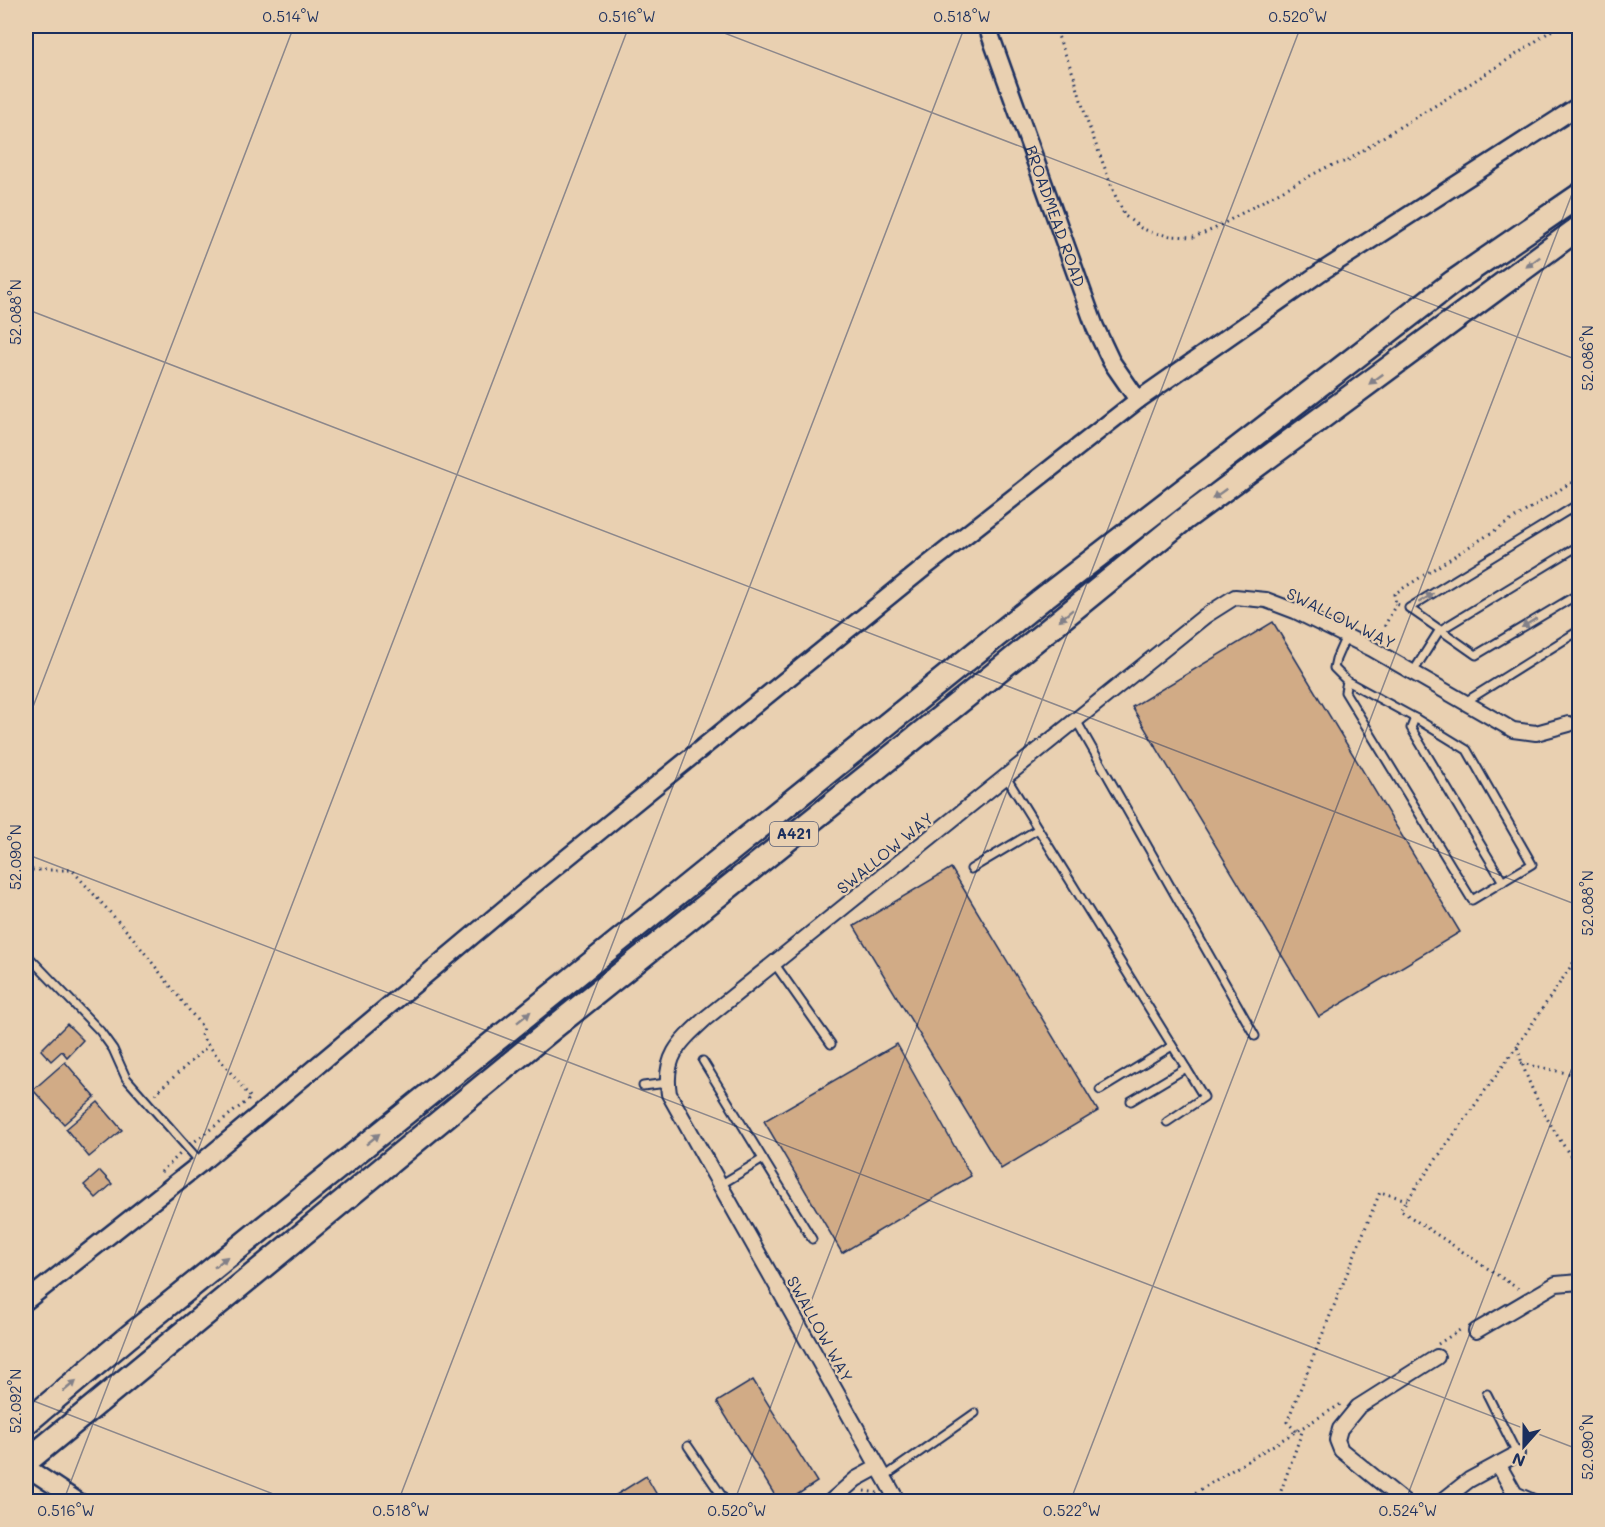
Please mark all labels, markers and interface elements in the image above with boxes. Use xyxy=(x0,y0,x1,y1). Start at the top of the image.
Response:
text: 0.514°W xyxy=(263,6,319,26)
text: 0.516°W xyxy=(598,6,656,26)
text: 0.518°W xyxy=(933,6,991,26)
text: 0.520°W xyxy=(1269,6,1328,26)
street label: BROADMEAD ROAD xyxy=(1021,142,1091,290)
one-way arrow xyxy=(1525,256,1541,268)
text: 52.088°N xyxy=(5,279,25,345)
text: 52.086°N xyxy=(1577,325,1597,391)
one-way arrow xyxy=(1369,372,1384,384)
one-way arrow xyxy=(1211,487,1226,499)
street label: SWALLOW WAY xyxy=(1283,582,1399,653)
one-way arrow xyxy=(1418,592,1434,603)
one-way arrow xyxy=(1059,608,1074,621)
one-way arrow xyxy=(1521,617,1538,628)
street label: SWALLOW WAY xyxy=(832,807,937,898)
road number: A421 xyxy=(770,822,818,846)
text: 52.090°N xyxy=(5,824,25,890)
text: 52.088°N xyxy=(1577,870,1597,936)
one-way arrow xyxy=(517,1011,532,1024)
one-way arrow xyxy=(365,1133,381,1146)
one-way arrow xyxy=(213,1256,228,1269)
street label: SWALLOW WAY xyxy=(783,1272,858,1386)
text: 52.092°N xyxy=(5,1369,25,1433)
one-way arrow xyxy=(62,1379,78,1392)
text: 52.090°N xyxy=(1577,1414,1597,1480)
north arrow xyxy=(1494,1416,1554,1476)
text: N xyxy=(1509,1448,1528,1472)
text: 0.516°W xyxy=(37,1500,95,1520)
text: 0.518°W xyxy=(372,1500,430,1520)
text: 0.520°W xyxy=(708,1500,767,1520)
text: 0.522°W xyxy=(1043,1500,1101,1520)
text: 0.524°W xyxy=(1379,1500,1437,1520)

